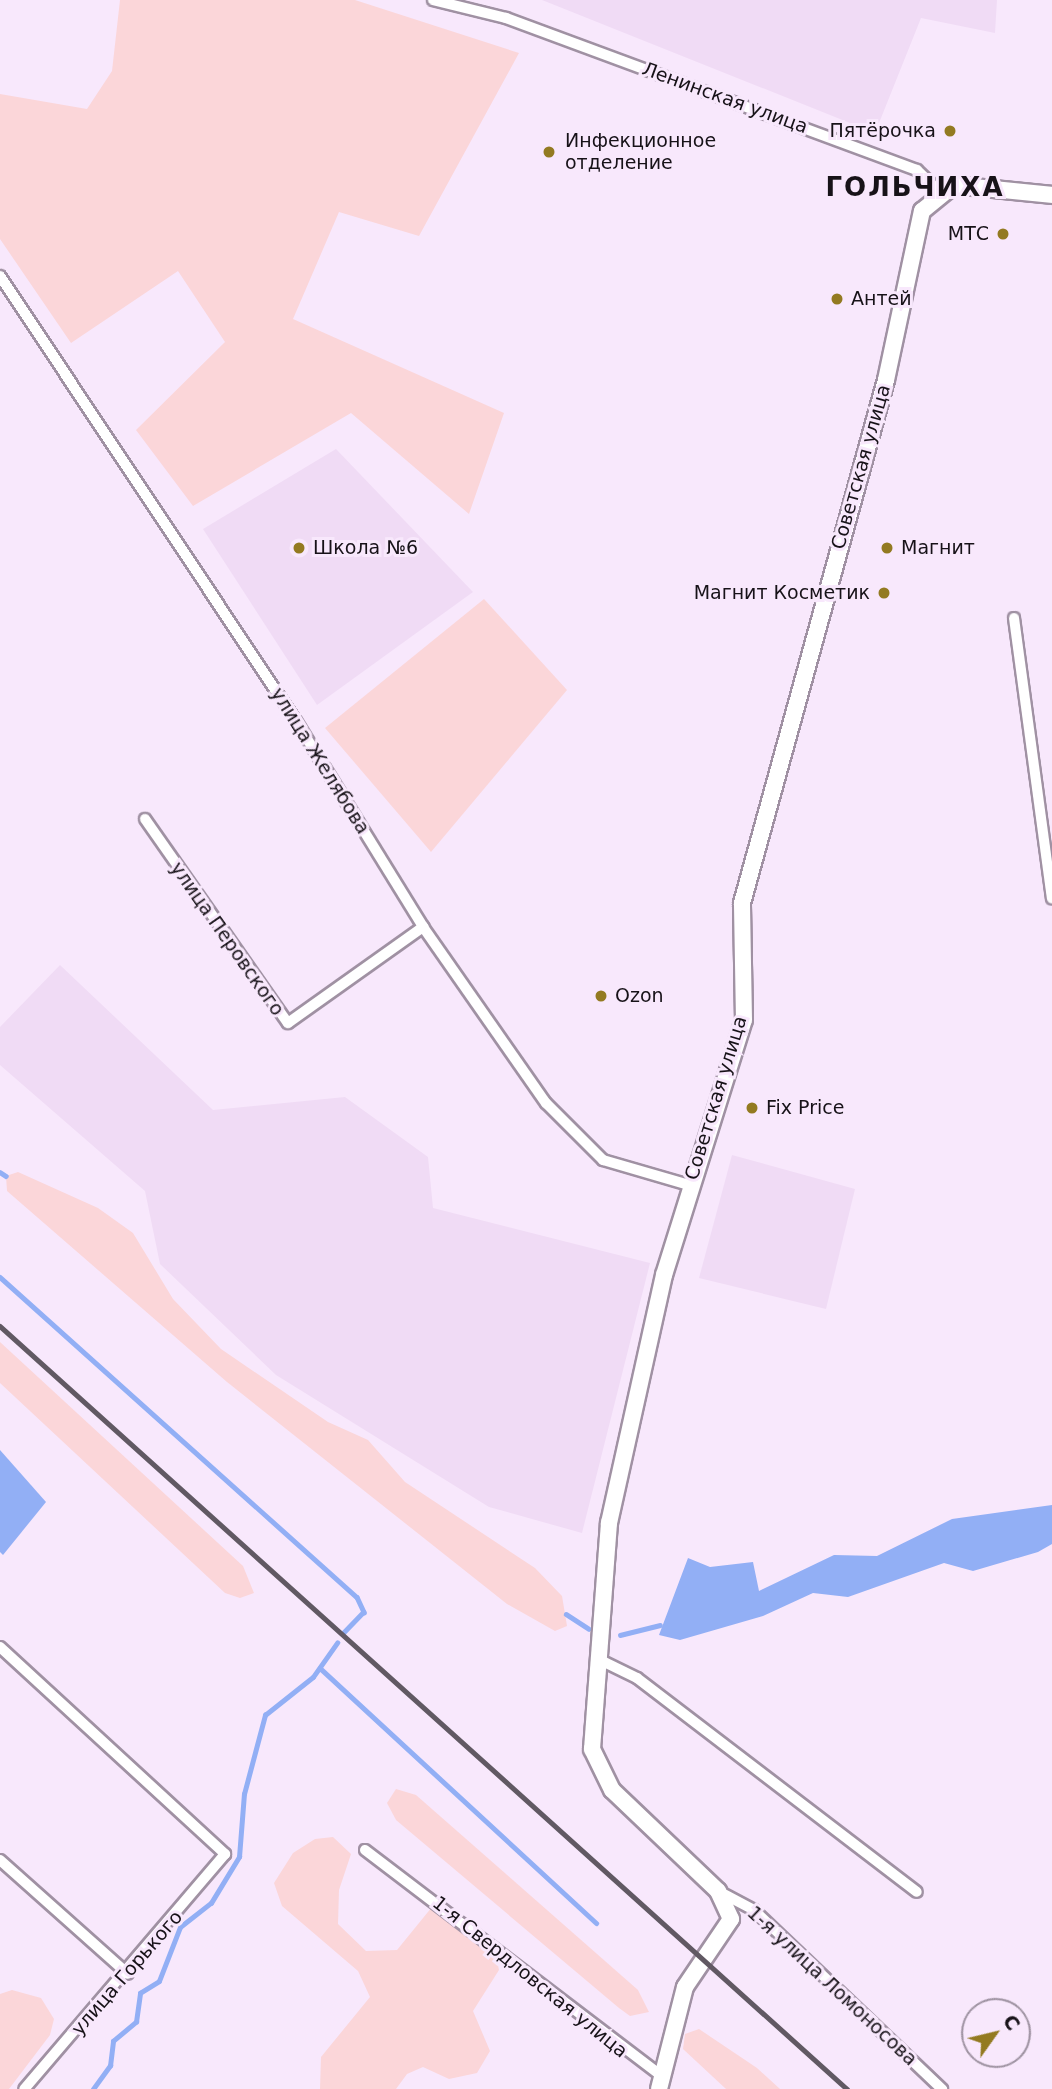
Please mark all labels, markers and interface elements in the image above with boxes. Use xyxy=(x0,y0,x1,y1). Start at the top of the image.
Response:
street label: Ленинская улица xyxy=(639,57,811,139)
place label: Пятёрочка xyxy=(829,120,936,142)
marker: Пятёрочка xyxy=(942,123,958,139)
place label: Инфекционное отделение xyxy=(565,130,716,174)
marker: Инфекционное отделение xyxy=(539,142,559,162)
district label: ГОЛЬЧИХА xyxy=(826,172,1004,204)
place label: МТС xyxy=(948,223,989,245)
marker: МТС xyxy=(995,226,1011,242)
place label: Антей xyxy=(851,288,912,310)
marker: Антей xyxy=(829,291,845,307)
street label: Советская улица xyxy=(827,382,895,552)
place label: Школа №6 xyxy=(313,537,418,559)
place label: Магнит xyxy=(901,537,975,559)
marker: Школа №6 xyxy=(291,540,307,556)
marker: Магнит xyxy=(879,540,895,556)
place label: Магнит Косметик xyxy=(694,582,870,604)
marker: Магнит Косметик xyxy=(876,585,892,601)
street label: улица Желябова xyxy=(266,684,374,838)
street label: улица Перовского xyxy=(165,858,289,1020)
place label: Ozon xyxy=(615,985,664,1007)
marker: Ozon xyxy=(593,988,609,1004)
street label: Советская улица xyxy=(680,1013,752,1183)
place label: Fix Price xyxy=(766,1097,844,1119)
marker: Fix Price xyxy=(744,1100,760,1116)
street label: 1-я Свердловская улица xyxy=(428,1891,632,2063)
street label: 1-я улица Ломоносова xyxy=(742,1901,922,2071)
street label: улица Горького xyxy=(67,1906,187,2040)
north arrow xyxy=(961,1998,1031,2068)
text: С xyxy=(999,2010,1025,2034)

